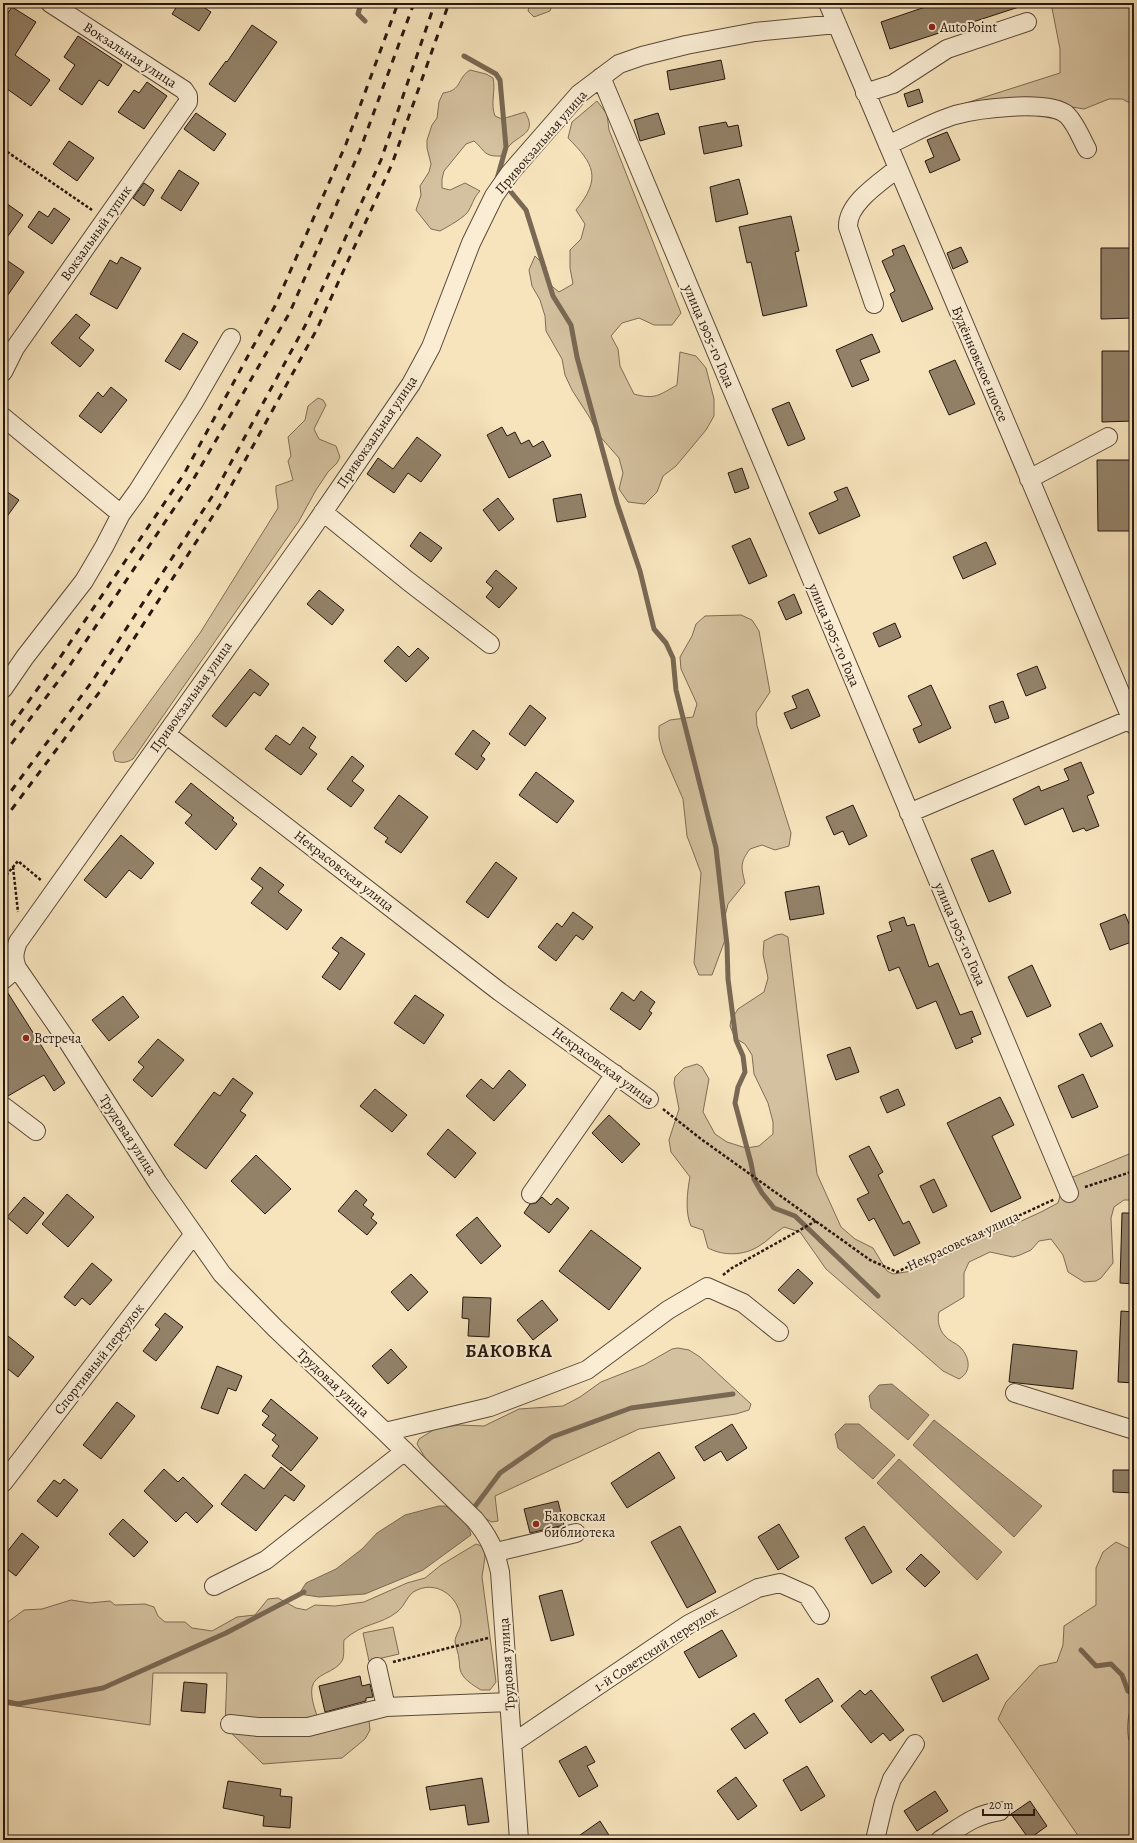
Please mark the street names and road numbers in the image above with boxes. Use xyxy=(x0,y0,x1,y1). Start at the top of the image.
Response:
street label: Вокзальная улица xyxy=(80,18,181,93)
street label: Привокзальная улица xyxy=(491,86,592,198)
street label: Вокзальный тупик xyxy=(56,181,136,285)
street label: улица 1905-го Года xyxy=(678,281,740,391)
street label: Будённовское шоссе xyxy=(947,303,1013,425)
street label: Привокзальная улица xyxy=(332,372,422,492)
street label: улица 1905-го Года xyxy=(803,580,865,690)
street label: Привокзальная улица xyxy=(145,637,237,756)
street label: Некрасовская улица xyxy=(290,826,398,916)
street label: улица 1905-го Года xyxy=(929,879,991,989)
street label: Некрасовская улица xyxy=(548,1022,658,1110)
street label: Трудовая улица xyxy=(95,1091,162,1180)
street label: Некрасовская улица xyxy=(904,1206,1023,1275)
street label: Спортивный переулок xyxy=(50,1300,148,1418)
street label: Трудовая улица xyxy=(292,1344,374,1422)
street label: 1-й Советский переулок xyxy=(590,1602,722,1696)
street label: Трудовая улица xyxy=(494,1616,520,1711)

